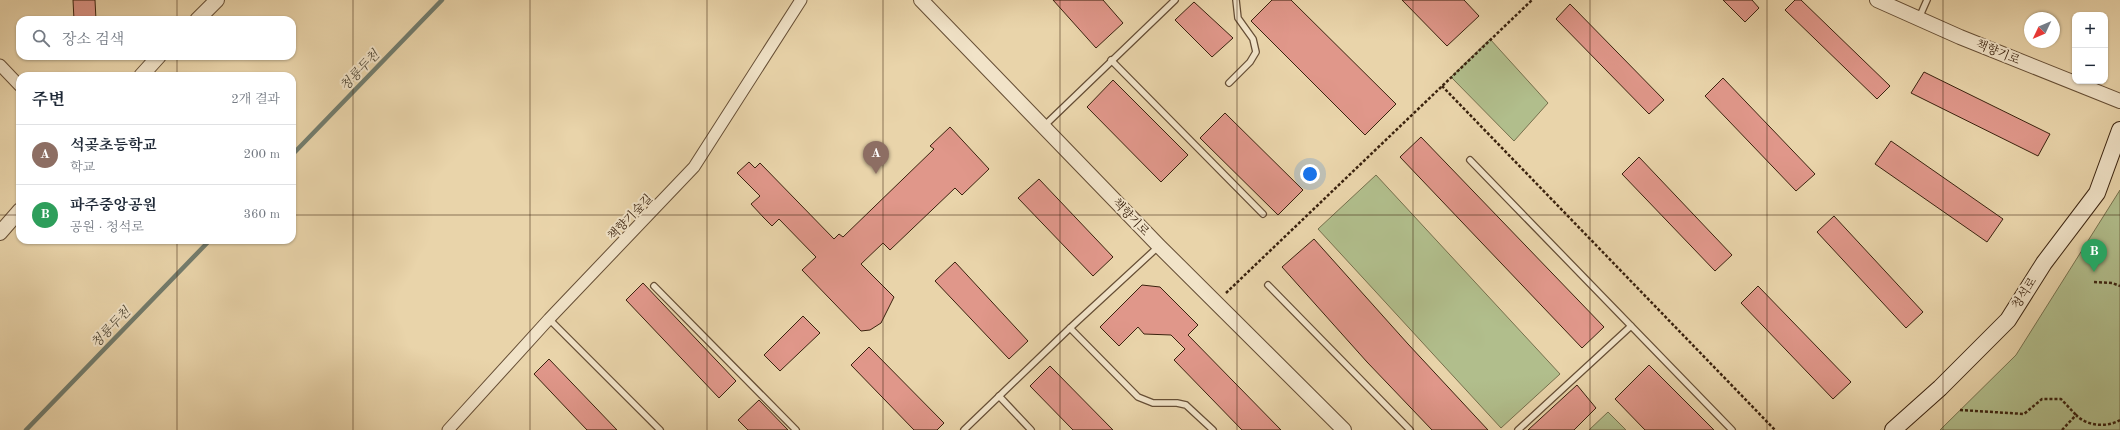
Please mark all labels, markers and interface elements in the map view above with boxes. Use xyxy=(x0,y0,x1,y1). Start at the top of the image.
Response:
north arrow xyxy=(2024,12,2060,48)
map controls xyxy=(2072,12,2108,84)
button: + xyxy=(2072,12,2108,48)
search box xyxy=(16,16,296,60)
icon: search xyxy=(30,27,52,49)
text: 장소 검색 xyxy=(62,33,124,48)
street label: 책향기로 xyxy=(1974,37,2022,67)
water label: 청룡두천 xyxy=(337,46,383,94)
button: − xyxy=(2072,48,2108,84)
text: 주변 xyxy=(32,92,65,109)
text: 2개 결과 xyxy=(231,93,280,106)
text: 석곶초등학교 xyxy=(70,139,157,154)
pin: A xyxy=(863,141,889,174)
text: A xyxy=(40,148,50,161)
text: 200 m xyxy=(243,148,280,161)
text: 학교 xyxy=(70,161,95,174)
your location xyxy=(1300,164,1320,184)
street label: 책향기숲길 xyxy=(605,191,655,243)
street label: 책향기로 xyxy=(1110,195,1152,239)
text: 파주중앙공원 xyxy=(70,199,157,214)
text: B xyxy=(40,208,50,221)
text: 360 m xyxy=(243,208,280,221)
text: 공원 · 청석로 xyxy=(70,221,144,234)
pin: B xyxy=(2081,239,2107,272)
street label: 청석로 xyxy=(2009,275,2040,311)
water label: 청룡두천 xyxy=(88,303,134,351)

